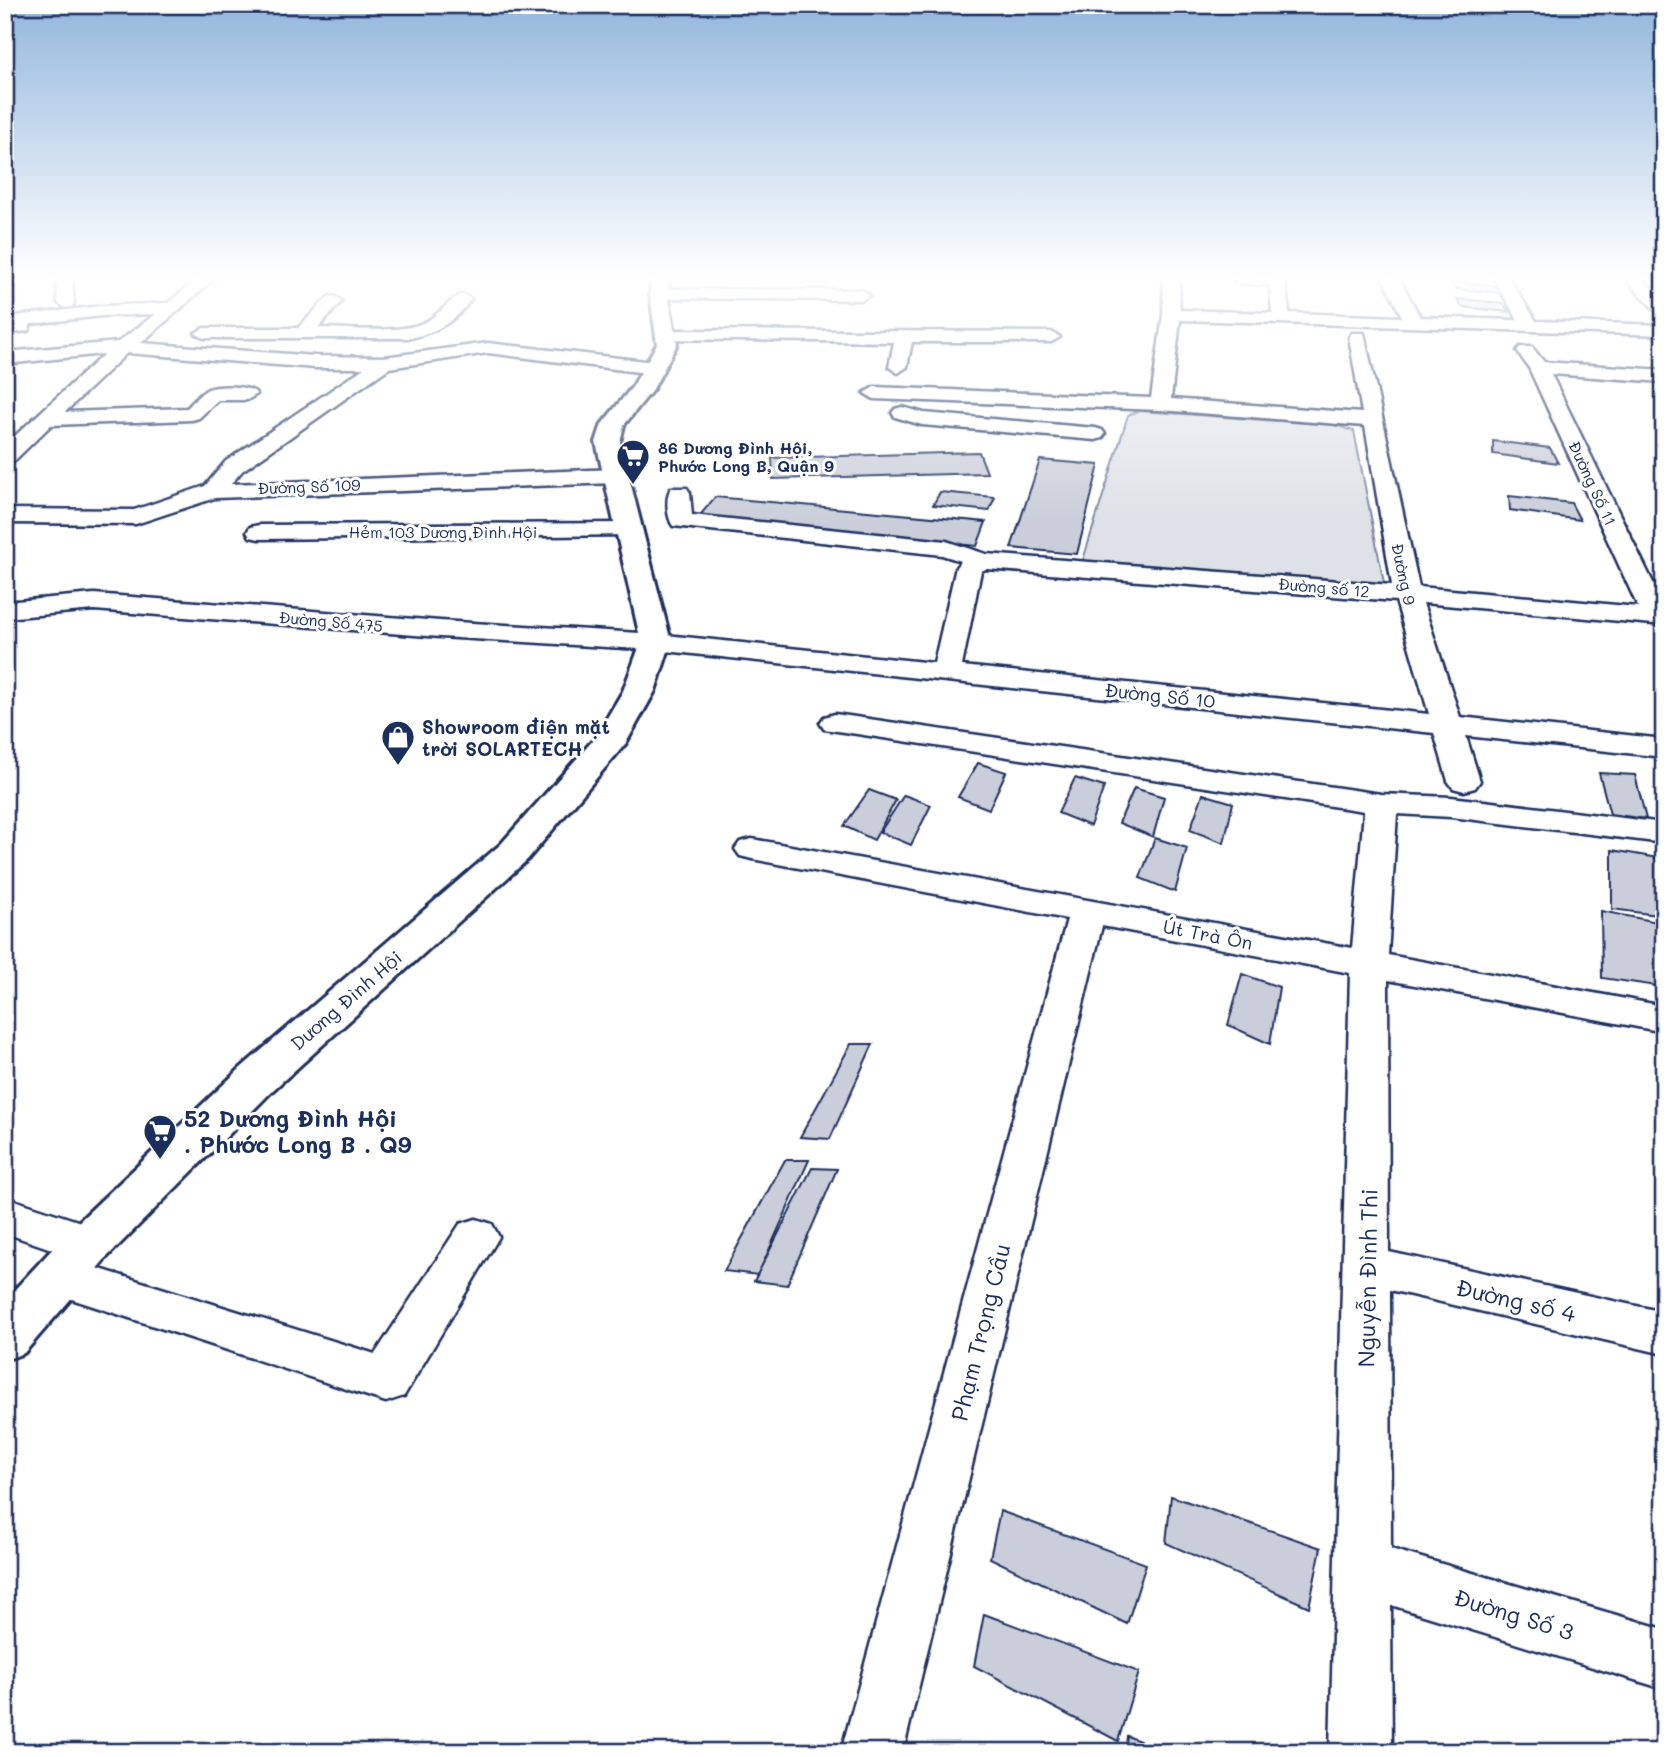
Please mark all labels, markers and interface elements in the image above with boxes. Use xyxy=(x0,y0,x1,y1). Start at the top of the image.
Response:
supermarket icon: 86 Dương Đình Hội, Phước Long B, Quận 9 xyxy=(614,437,652,486)
place label: 86 Dương Đình Hội, Phước Long B, Quận 9 xyxy=(658,437,834,476)
street label: Đường Số 11 xyxy=(1564,437,1622,529)
street label: Đường Số 109 xyxy=(257,474,361,498)
street label: Hẻm 103 Dương Đình Hội xyxy=(349,521,537,542)
street label: Đường 9 xyxy=(1387,541,1421,607)
street label: Đường số 12 xyxy=(1278,573,1370,601)
street label: Đường Số 475 xyxy=(278,606,384,636)
street label: Đường Số 10 xyxy=(1103,677,1217,713)
place label: Showroom điện mặt trời SOLARTECH xyxy=(422,714,610,761)
shop icon: Showroom điện mặt trời SOLARTECH xyxy=(379,718,417,767)
street label: Út Trà Ôn xyxy=(1161,913,1255,955)
street label: Dương Đình Hội xyxy=(285,945,407,1055)
place label: 52 Dương Đình Hội . Phước Long B . Q9 xyxy=(184,1103,412,1159)
supermarket icon: 52 Dương Đình Hội . Phước Long B . Q9 xyxy=(141,1112,179,1161)
street label: Nguyễn Đình Thi xyxy=(1350,1188,1384,1368)
street label: Phạm Trọng Cầu xyxy=(943,1240,1017,1424)
street label: Đường số 4 xyxy=(1453,1272,1579,1328)
street label: Đường Số 3 xyxy=(1450,1582,1578,1646)

